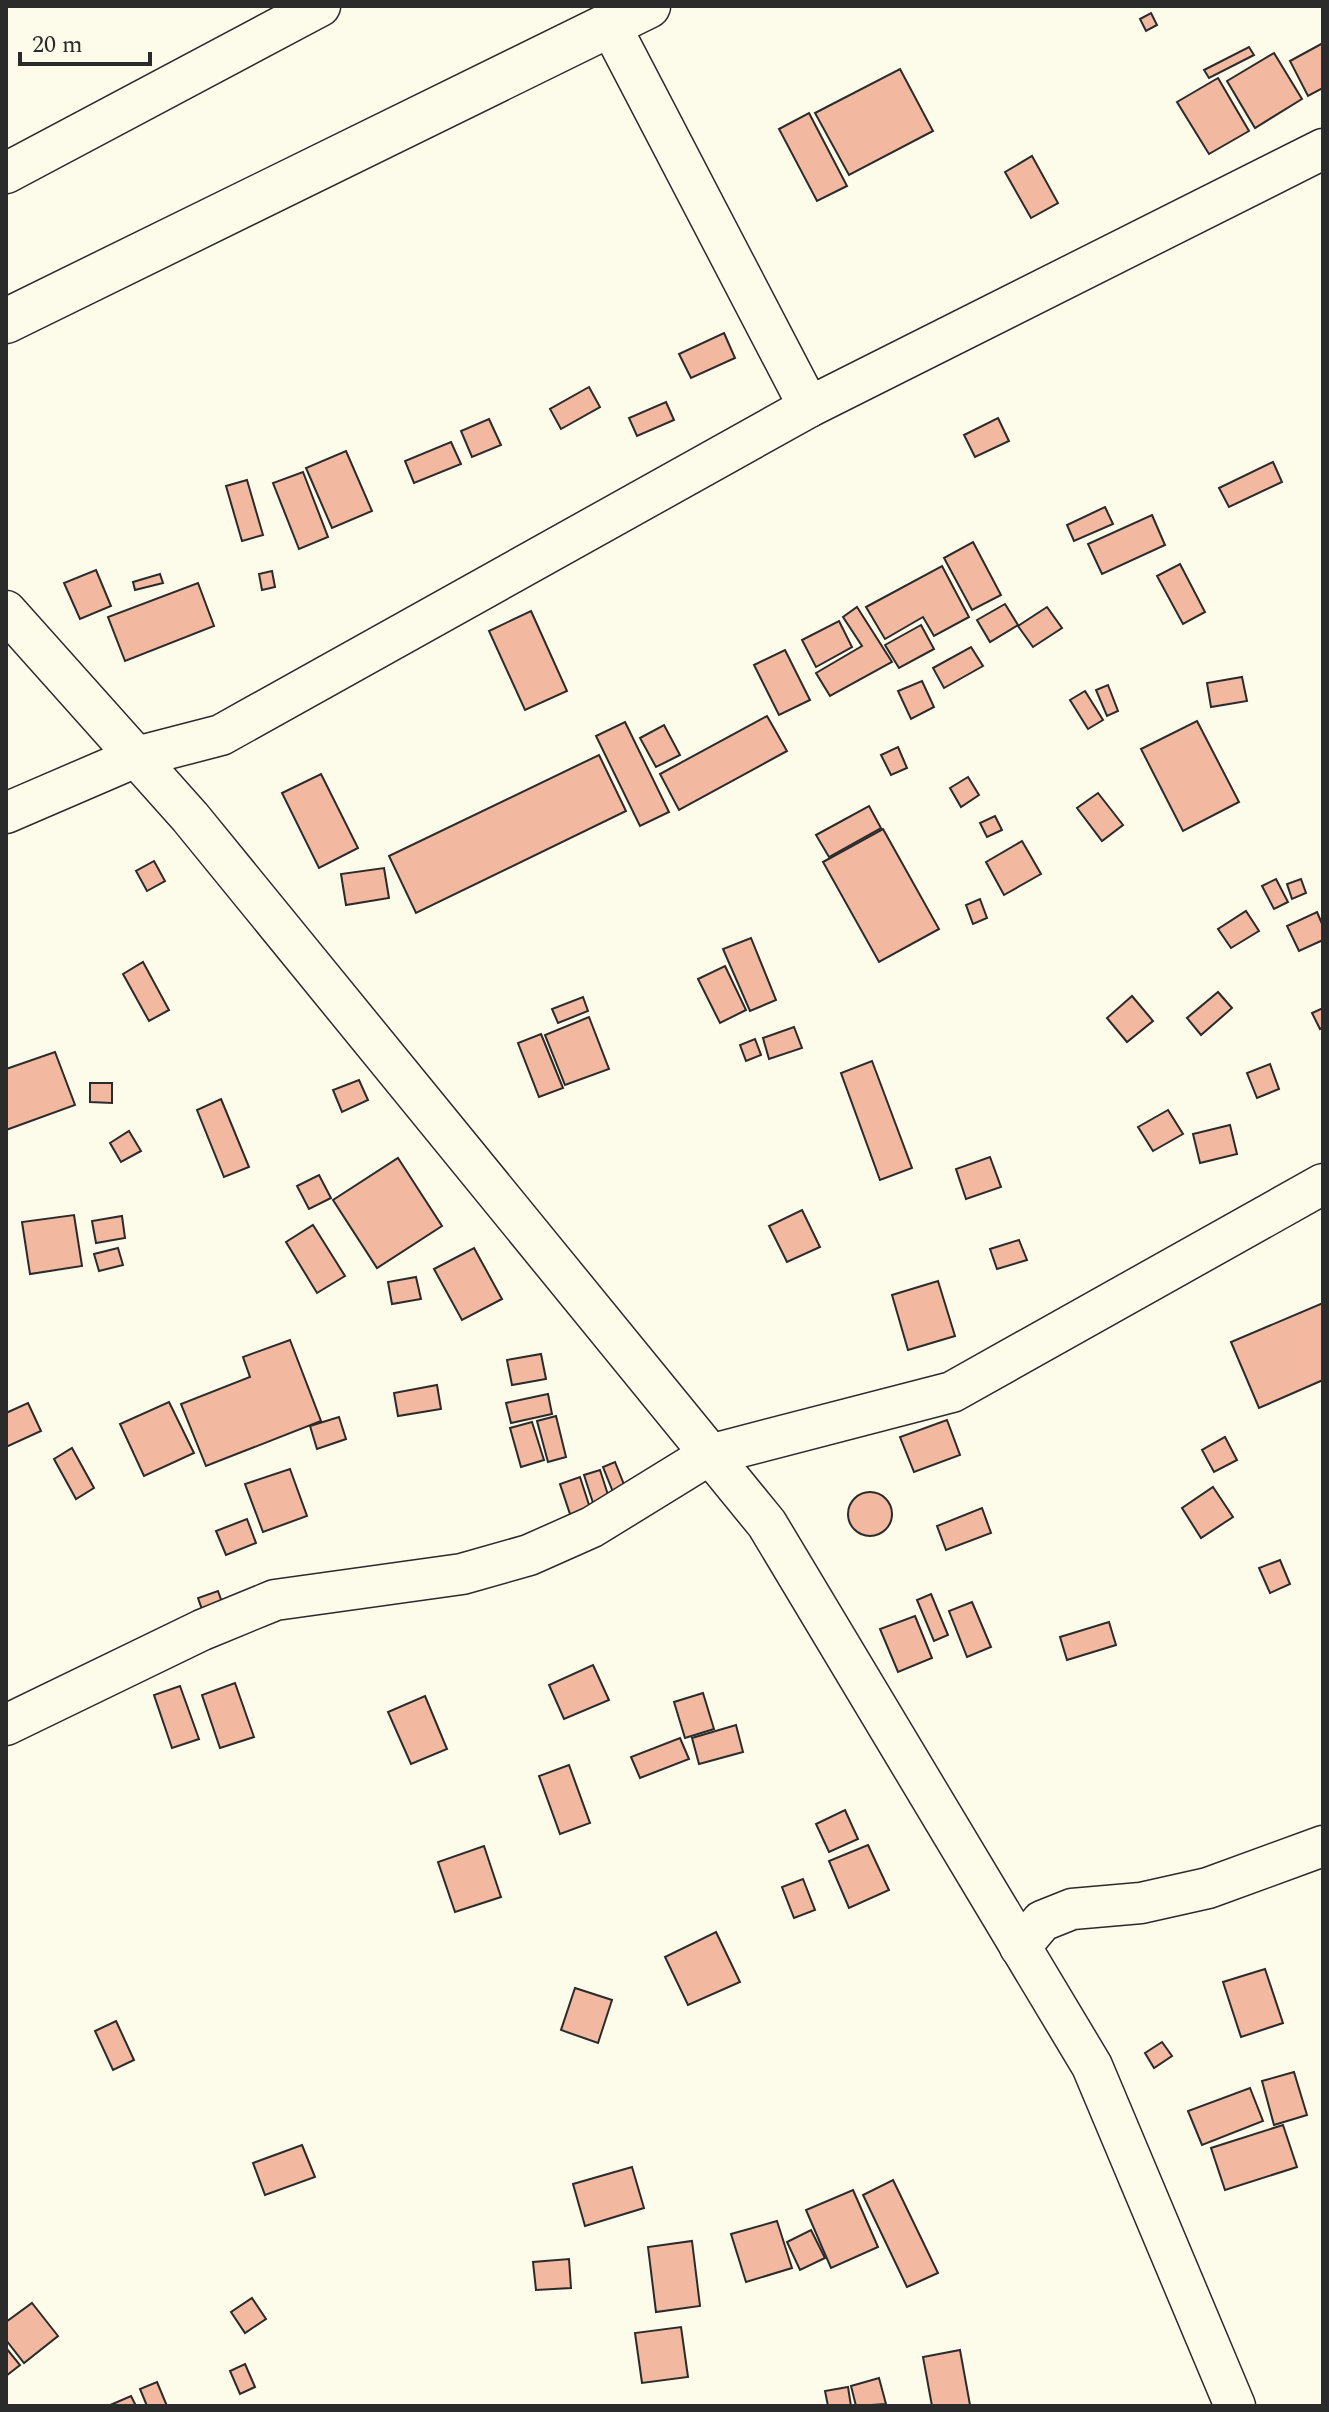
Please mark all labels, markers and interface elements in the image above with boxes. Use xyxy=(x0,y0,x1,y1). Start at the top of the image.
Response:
scale bar xyxy=(20,16,150,66)
text: 20 m xyxy=(32,27,83,63)

